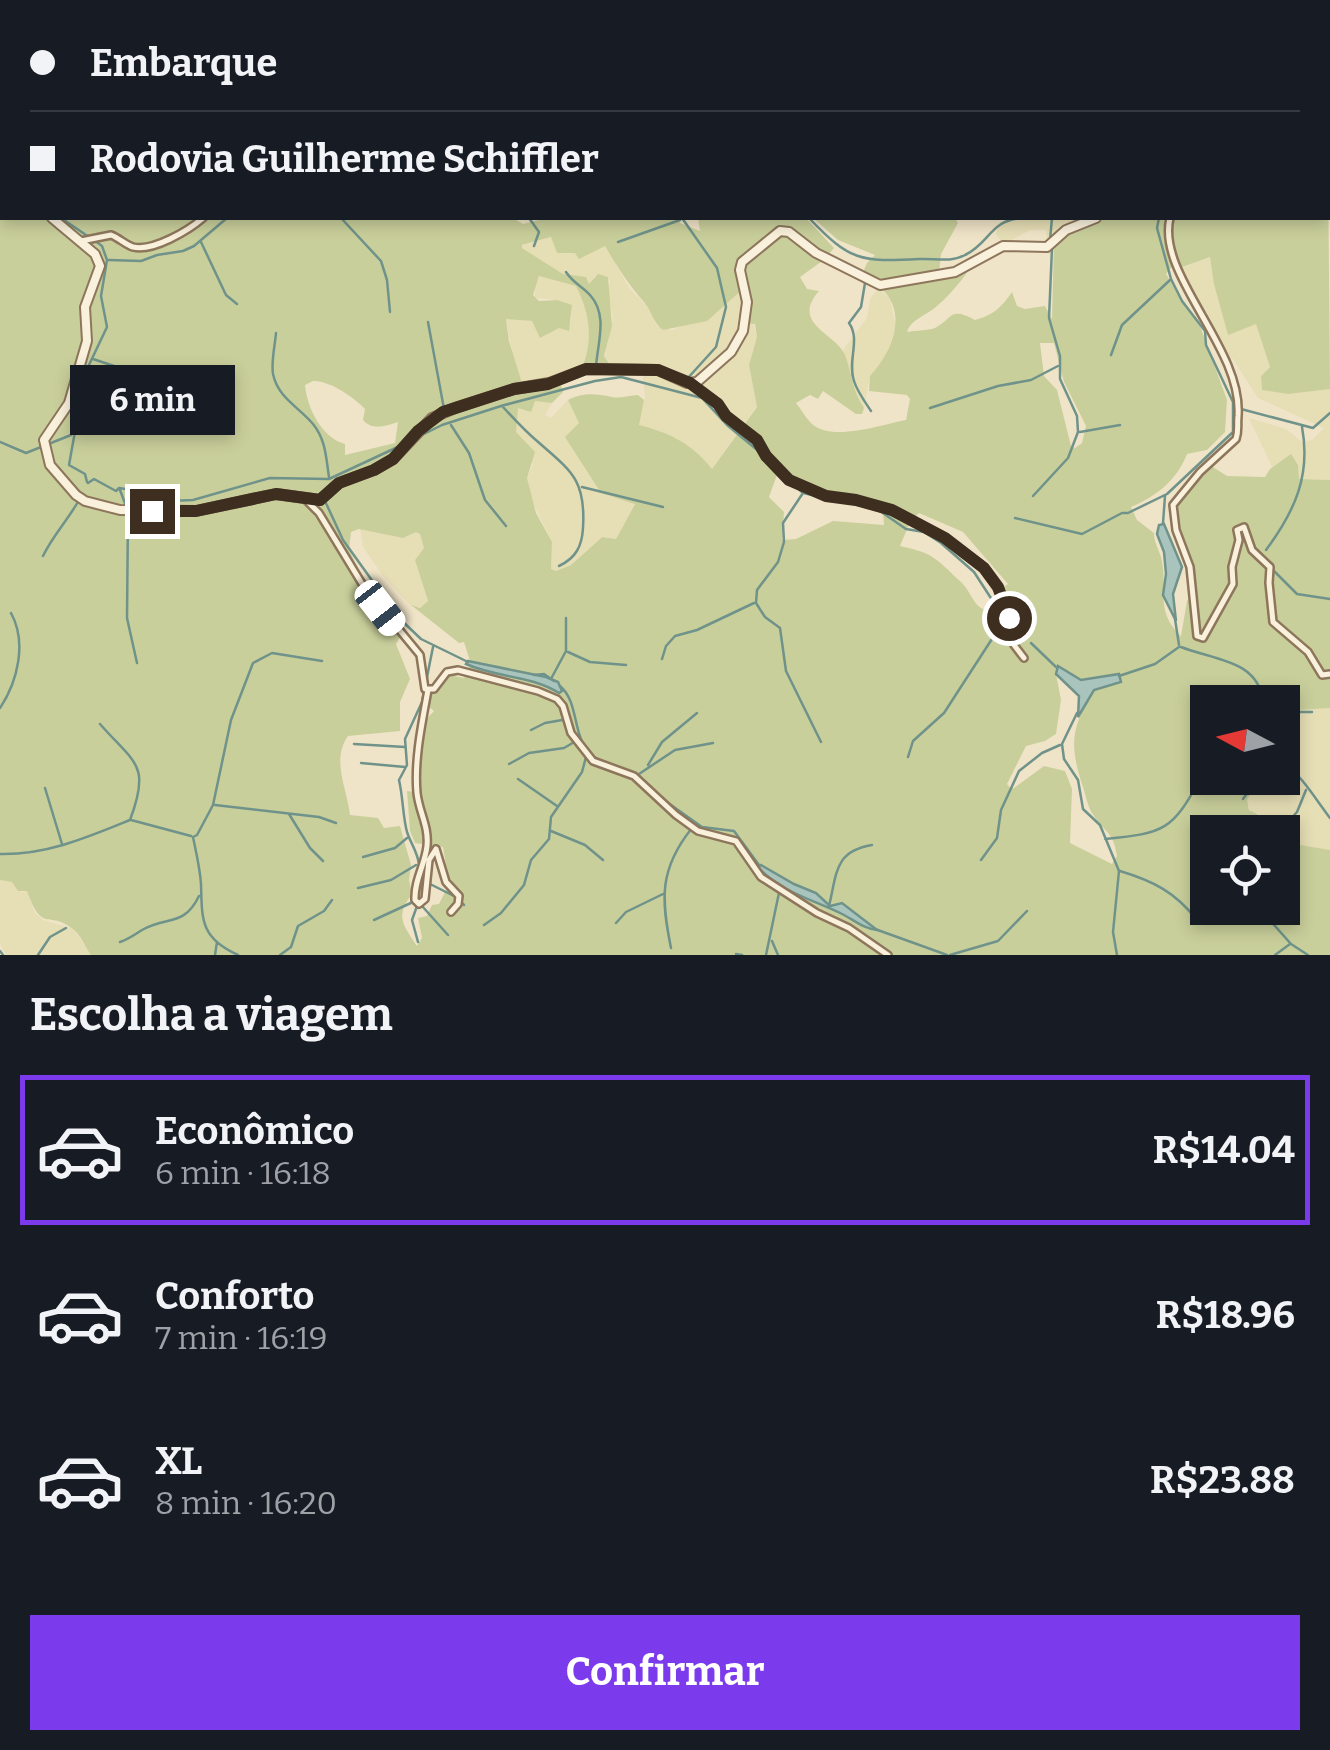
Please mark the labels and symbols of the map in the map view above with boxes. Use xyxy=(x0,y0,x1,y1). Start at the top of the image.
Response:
callout: 6 min xyxy=(70,366,234,436)
route end xyxy=(130,489,175,534)
car xyxy=(350,575,410,641)
route start xyxy=(987,596,1032,641)
north arrow xyxy=(1190,685,1300,795)

